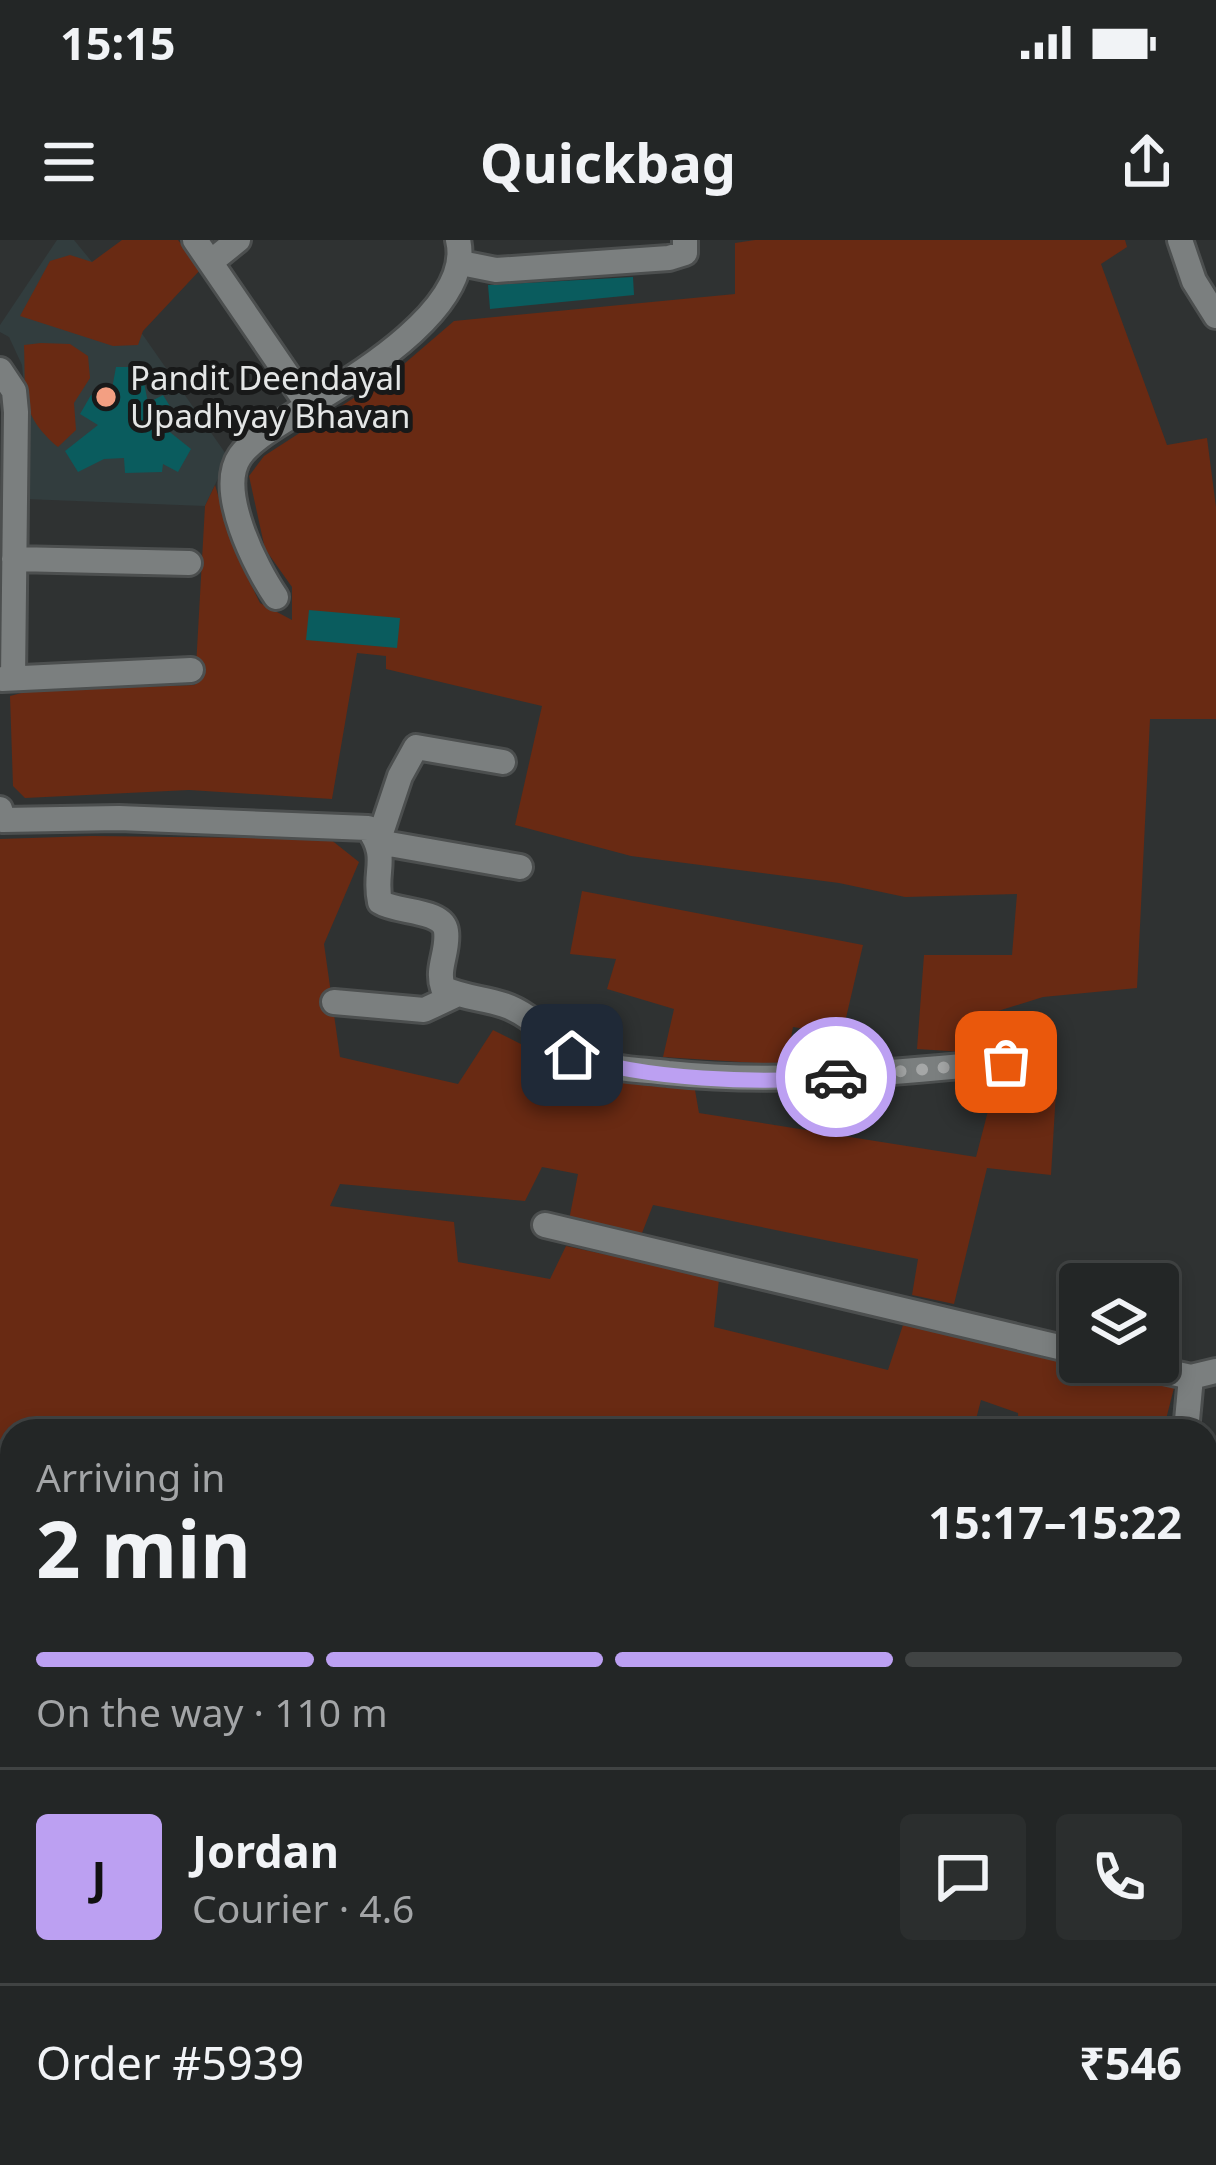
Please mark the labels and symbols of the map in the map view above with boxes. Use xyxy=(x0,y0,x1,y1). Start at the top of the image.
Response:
place label: Pandit Deendayal Upadhyay Bhavan xyxy=(130,355,410,438)
marker: Pandit Deendayal Upadhyay Bhavan xyxy=(93,384,119,410)
pin xyxy=(521,1004,623,1106)
pin xyxy=(955,1011,1057,1113)
courier xyxy=(776,1017,896,1137)

